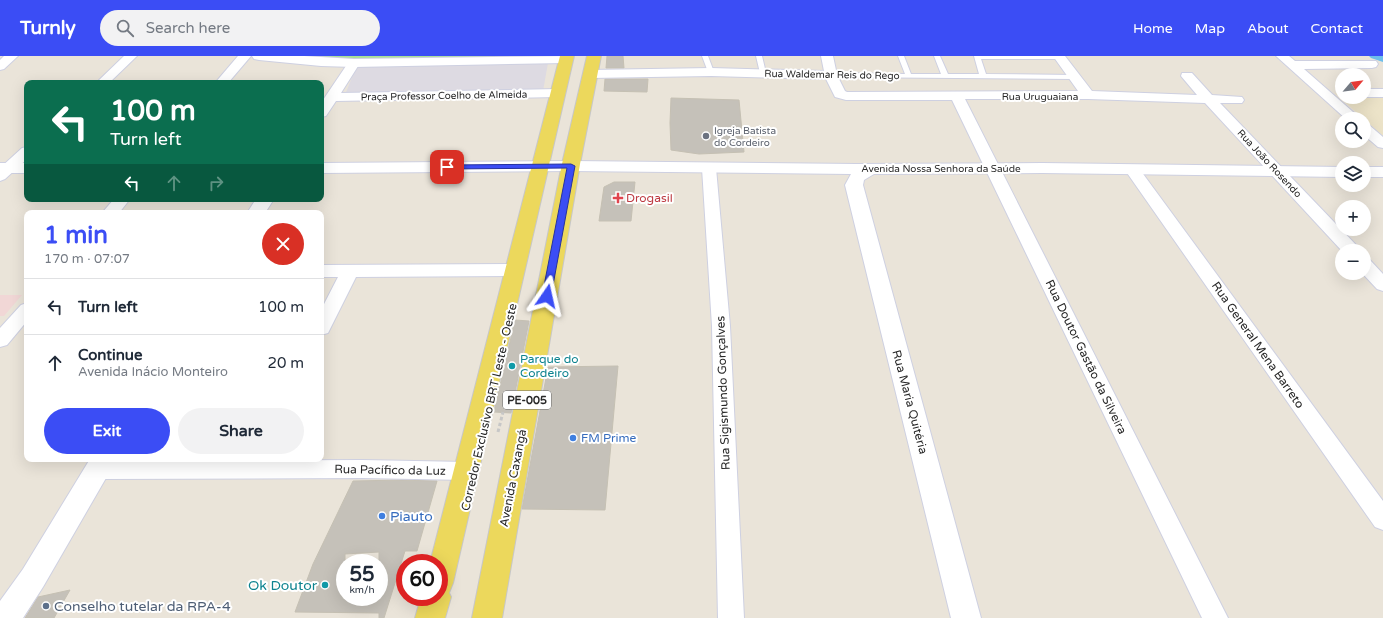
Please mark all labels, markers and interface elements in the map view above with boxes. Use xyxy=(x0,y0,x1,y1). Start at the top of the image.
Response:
search box xyxy=(100,10,380,46)
text: Turnly xyxy=(20,17,76,39)
icon: search xyxy=(114,17,136,39)
text: Search here xyxy=(146,19,230,37)
text: Home xyxy=(1133,20,1173,37)
text: Map xyxy=(1195,20,1225,37)
text: About xyxy=(1247,20,1289,37)
text: Contact xyxy=(1311,20,1363,37)
street label: Rua Waldemar Reis do Rego xyxy=(764,68,900,82)
north arrow xyxy=(1335,68,1371,104)
map controls xyxy=(1335,68,1371,280)
street label: Praça Professor Coelho de Almeida xyxy=(361,89,528,103)
street label: Rua Uruguaiana xyxy=(1002,91,1078,103)
text: 100 m xyxy=(110,94,196,128)
icon: left xyxy=(44,96,96,148)
button: search xyxy=(1335,112,1371,148)
place label: Igreja Batista do Cordeiro xyxy=(714,125,776,149)
street label: Rua João Rosendo xyxy=(1235,127,1304,200)
text: Turn left xyxy=(110,128,182,150)
marker: Igreja Batista do Cordeiro xyxy=(701,131,711,141)
pin xyxy=(430,150,464,184)
icon: arrive xyxy=(436,156,458,178)
button: layers xyxy=(1335,156,1371,192)
street label: Avenida Nossa Senhora da Saúde xyxy=(861,163,1021,175)
icon: left xyxy=(121,172,143,194)
icon: ahead xyxy=(163,172,185,194)
icon: right xyxy=(205,172,227,194)
place label: Drogasil xyxy=(626,191,673,205)
marker: Drogasil xyxy=(613,193,623,203)
button: + xyxy=(1335,200,1371,236)
text: 1 min xyxy=(44,221,108,250)
button: close xyxy=(262,223,304,265)
button: − xyxy=(1335,244,1371,280)
text: 170 m · 07:07 xyxy=(44,251,130,267)
position arrow xyxy=(526,275,568,317)
street label: Rua Doutor Gastão da Silveira xyxy=(1042,278,1130,436)
street label: Rua General Mena Barreto xyxy=(1209,279,1307,411)
icon: left xyxy=(44,296,66,318)
text: Turn left xyxy=(78,298,138,316)
text: 100 m xyxy=(258,298,304,316)
street label: Corredor Exclusivo BRT Leste - Oeste xyxy=(458,302,520,512)
street label: Rua Sigismundo Gonçalves xyxy=(713,315,733,470)
text: Continue xyxy=(78,346,142,364)
street label: Rua Maria Quitéria xyxy=(889,348,931,456)
icon: ahead xyxy=(44,352,66,374)
place label: Parque do Cordeiro xyxy=(520,352,579,380)
text: 20 m xyxy=(267,354,304,372)
marker: Parque do Cordeiro xyxy=(507,361,517,371)
text: Avenida Inácio Monteiro xyxy=(78,364,228,380)
road number: PE-005 xyxy=(503,391,551,409)
button: Exit xyxy=(44,408,170,454)
button: Share xyxy=(178,408,304,454)
street label: Avenida Caxangá xyxy=(497,428,529,528)
place label: FM Prime xyxy=(581,431,637,445)
marker: FM Prime xyxy=(568,433,578,443)
street label: Rua Pacífico da Luz xyxy=(334,462,446,478)
place label: Piauto xyxy=(390,508,433,525)
marker: Piauto xyxy=(377,511,387,521)
speed limit sign: 60 xyxy=(396,554,448,606)
text: 55 xyxy=(349,563,375,587)
place label: Ok Doutor xyxy=(248,577,318,594)
marker: Ok Doutor xyxy=(320,580,330,590)
text: km/h xyxy=(349,584,375,596)
place label: Conselho tutelar da RPA-4 xyxy=(54,598,231,615)
marker: Conselho tutelar da RPA-4 xyxy=(41,601,51,611)

